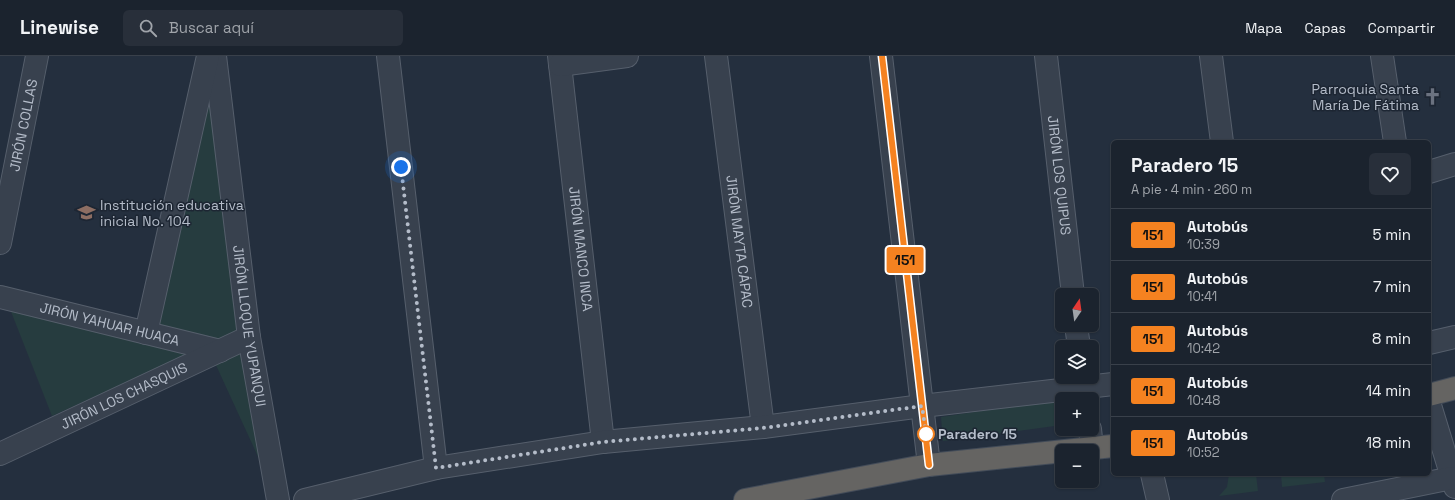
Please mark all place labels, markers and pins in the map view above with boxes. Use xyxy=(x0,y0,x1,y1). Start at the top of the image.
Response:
place label: Parroquia Santa María De Fátima xyxy=(1312,80,1419,114)
church icon: Parroquia Santa María De Fátima xyxy=(1422,87,1442,107)
place label: Institución educativa inicial No. 104 xyxy=(100,196,244,230)
school or university icon: Institución educativa inicial No. 104 xyxy=(77,203,97,223)
marker: Paradero 15 xyxy=(917,425,935,443)
place label: Paradero 15 xyxy=(938,425,1017,443)

